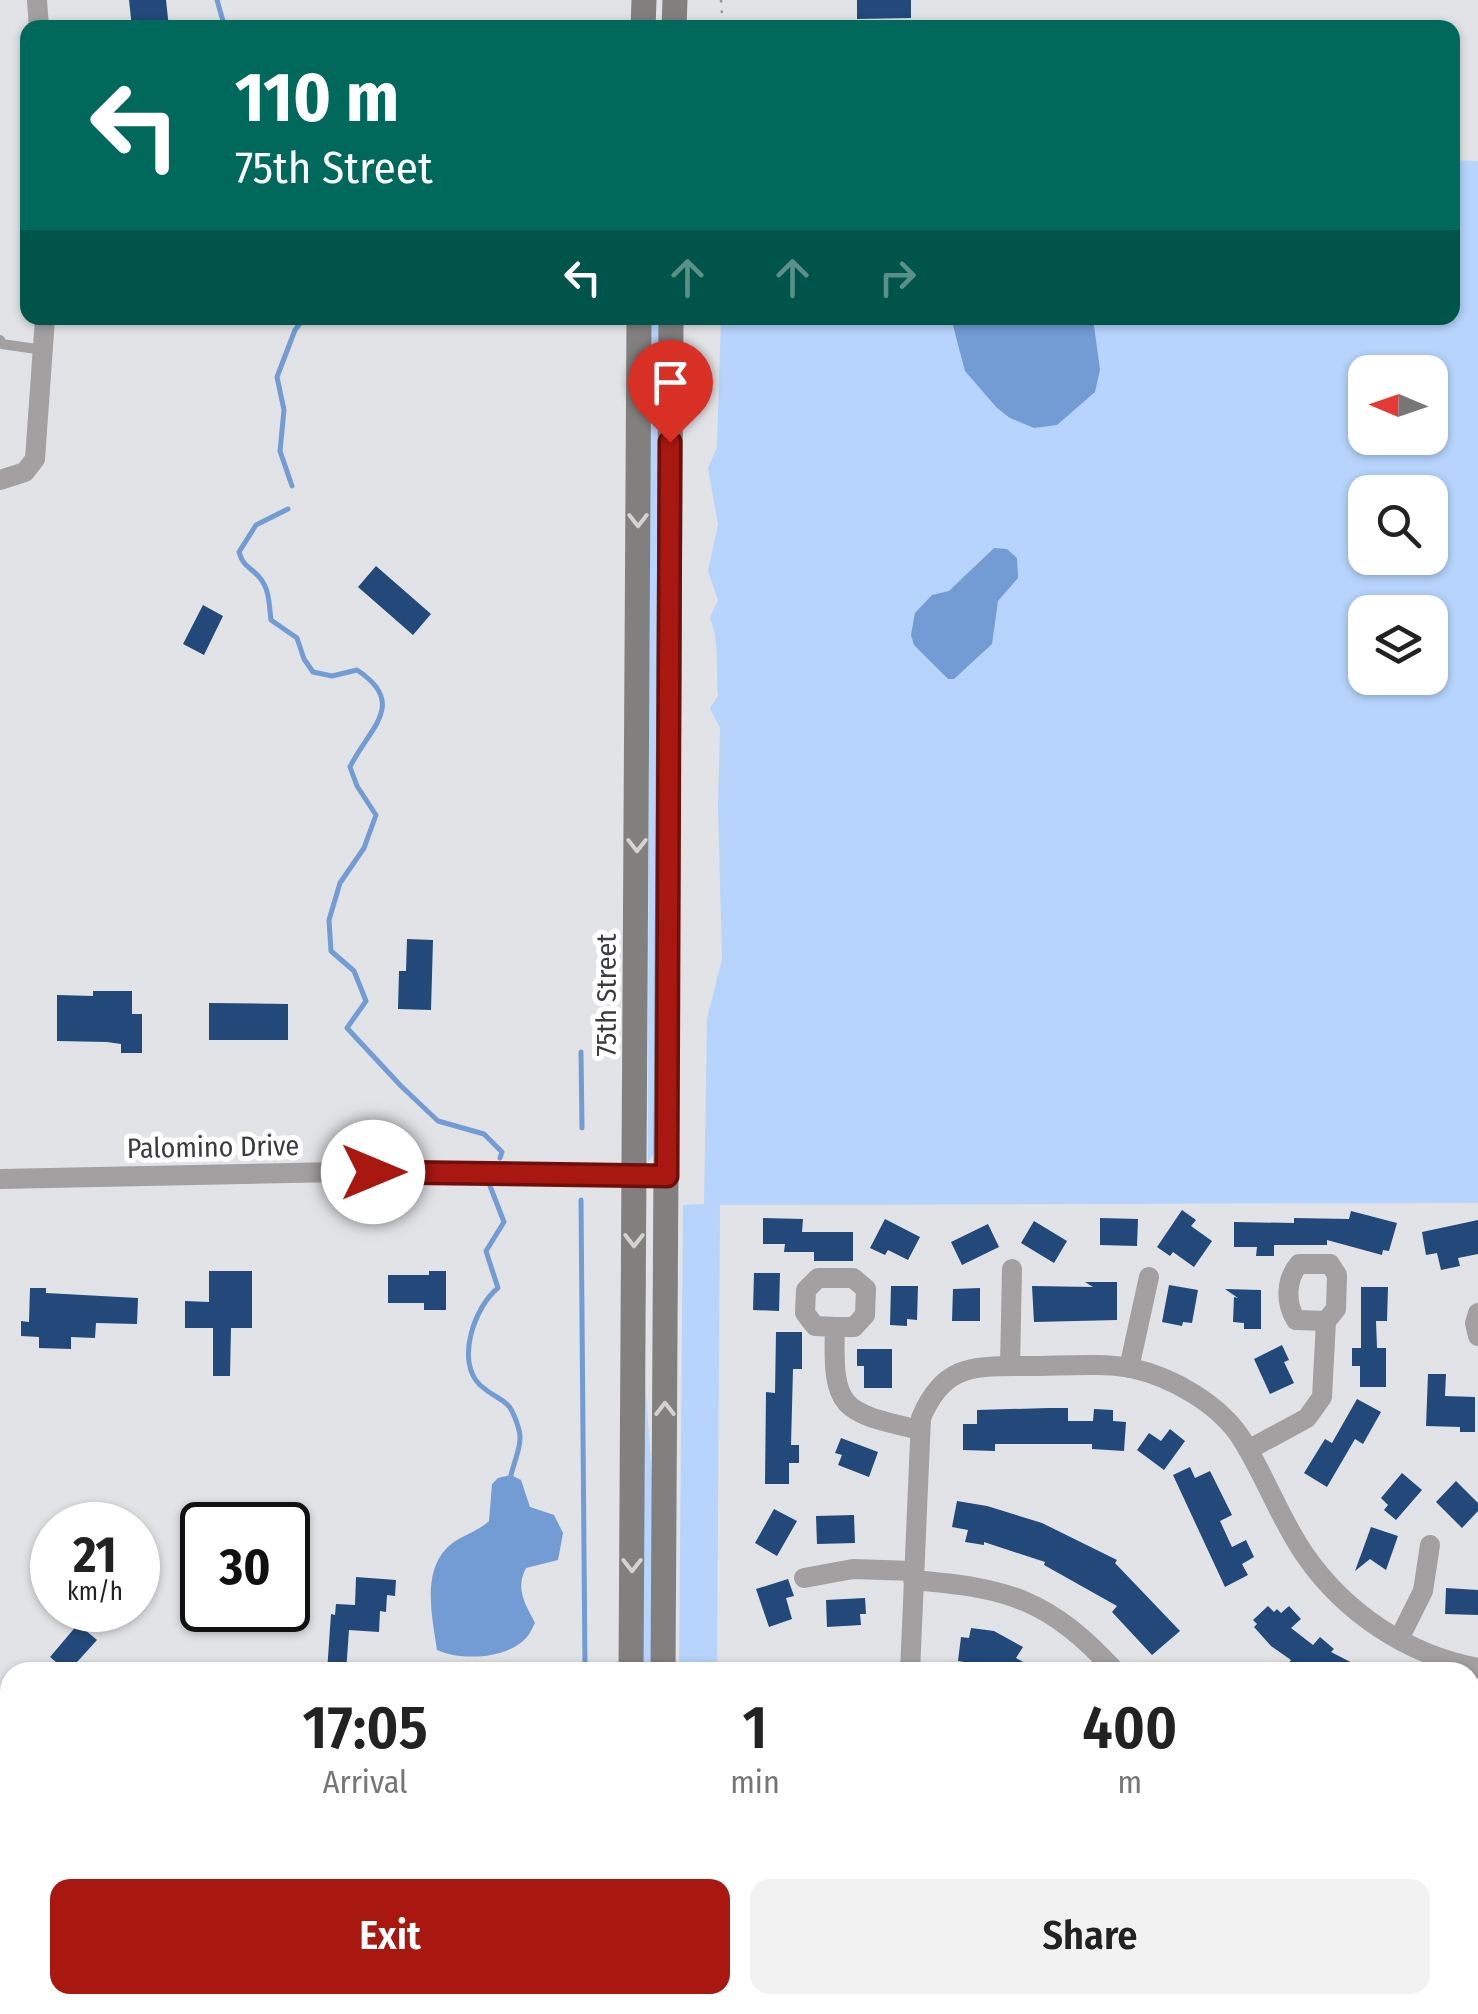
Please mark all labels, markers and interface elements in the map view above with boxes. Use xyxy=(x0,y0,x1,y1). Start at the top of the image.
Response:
text: 110 m xyxy=(235,56,399,140)
icon: left xyxy=(70,60,200,190)
text: 75th Street xyxy=(235,141,433,195)
icon: left xyxy=(555,250,610,305)
icon: ahead xyxy=(660,250,715,305)
icon: ahead xyxy=(765,250,820,305)
icon: right xyxy=(870,250,925,305)
pin xyxy=(628,340,713,443)
icon: arrive xyxy=(643,355,698,410)
north arrow xyxy=(1348,355,1448,455)
map controls xyxy=(1348,355,1448,695)
button: search xyxy=(1348,475,1448,575)
one-way arrow xyxy=(627,512,649,528)
button: layers xyxy=(1348,595,1448,695)
one-way arrow xyxy=(626,838,648,853)
street label: 75th Street xyxy=(590,933,623,1056)
position arrow xyxy=(321,1120,425,1224)
street label: Palomino Drive xyxy=(126,1129,300,1165)
one-way arrow xyxy=(624,1232,645,1248)
one-way arrow xyxy=(654,1400,676,1416)
speed limit sign: 30 xyxy=(180,1502,310,1632)
text: 21 xyxy=(73,1525,117,1585)
one-way arrow xyxy=(621,1558,643,1573)
text: km/h xyxy=(67,1577,123,1607)
text: 17:05 xyxy=(303,1692,428,1764)
text: 1 xyxy=(742,1692,767,1764)
text: 400 xyxy=(1082,1692,1177,1764)
text: Arrival xyxy=(323,1763,408,1801)
text: min xyxy=(730,1763,780,1801)
text: m xyxy=(1118,1763,1142,1801)
button: Exit xyxy=(50,1879,730,1994)
button: Share xyxy=(750,1879,1430,1994)

